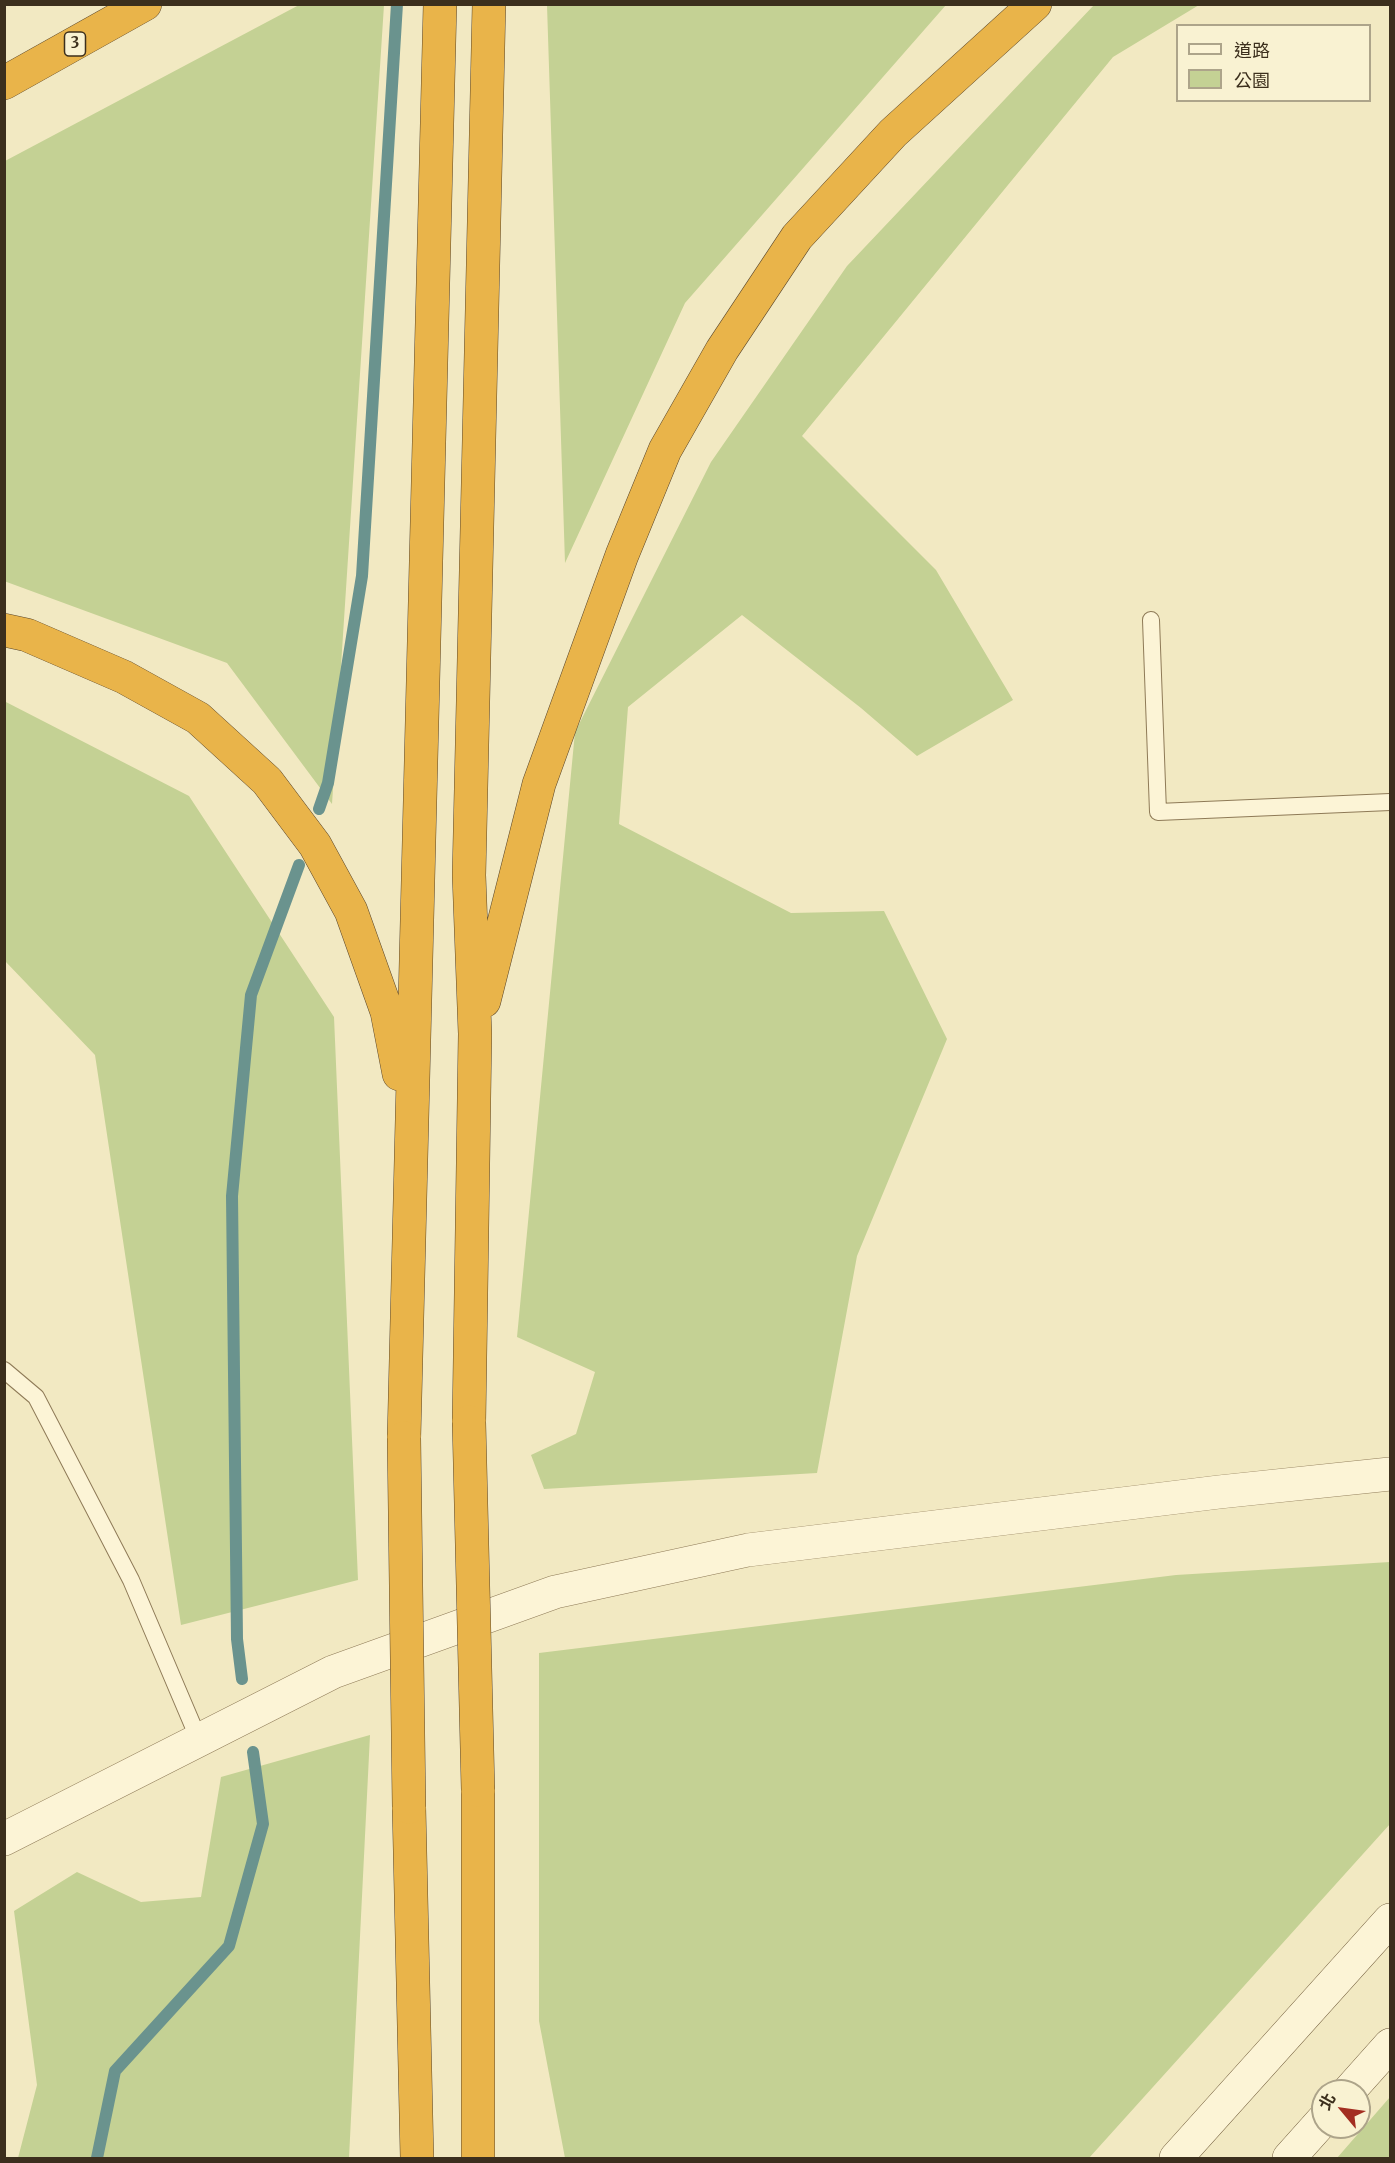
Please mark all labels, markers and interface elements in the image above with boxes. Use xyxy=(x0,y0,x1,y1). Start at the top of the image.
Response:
legend xyxy=(1176,24,1371,102)
road number: 3 xyxy=(64,32,86,56)
text: 道路 xyxy=(1234,39,1270,62)
text: 公園 xyxy=(1234,69,1270,92)
north arrow xyxy=(1311,2079,1371,2139)
text: 北 xyxy=(1314,2089,1340,2113)

